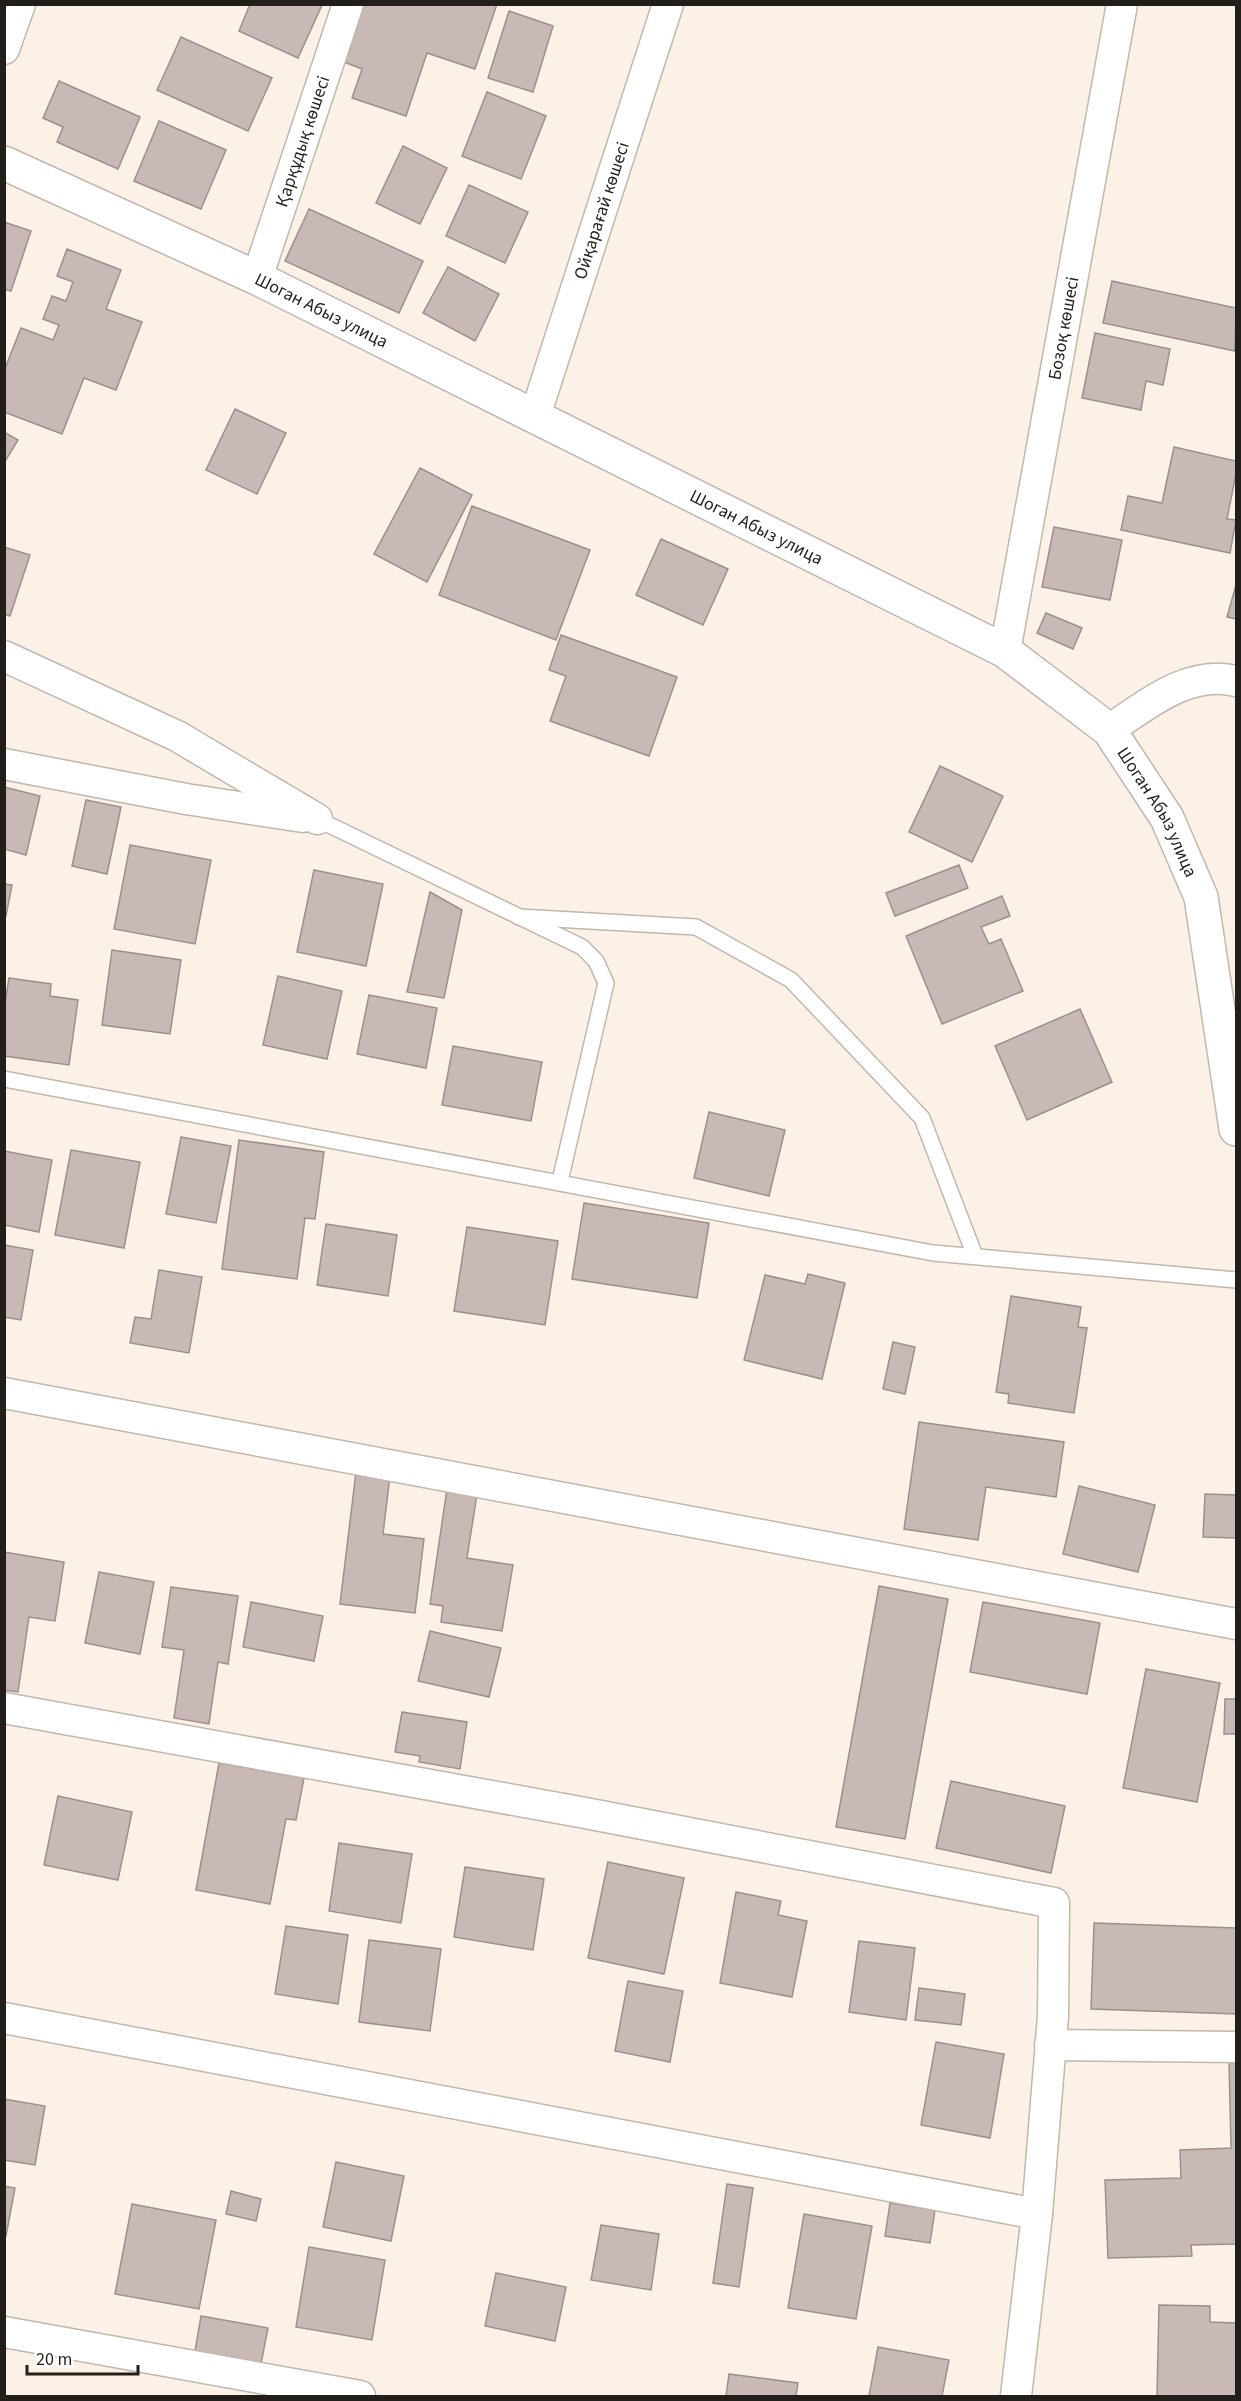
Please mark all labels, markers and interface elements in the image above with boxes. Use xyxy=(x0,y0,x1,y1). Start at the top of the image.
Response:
street label: Қарқұдық көшесі xyxy=(269,72,336,210)
street label: Ойқарағай көшесі xyxy=(567,138,635,282)
street label: Шоган Абыз улица xyxy=(251,266,392,354)
street label: Бозоқ көшесі xyxy=(1042,275,1085,382)
street label: Шоган Абыз улица xyxy=(686,483,827,571)
street label: Шоган Абыз улица xyxy=(1111,742,1203,881)
scale bar xyxy=(27,2338,138,2376)
text: 20 m xyxy=(36,2347,72,2372)

